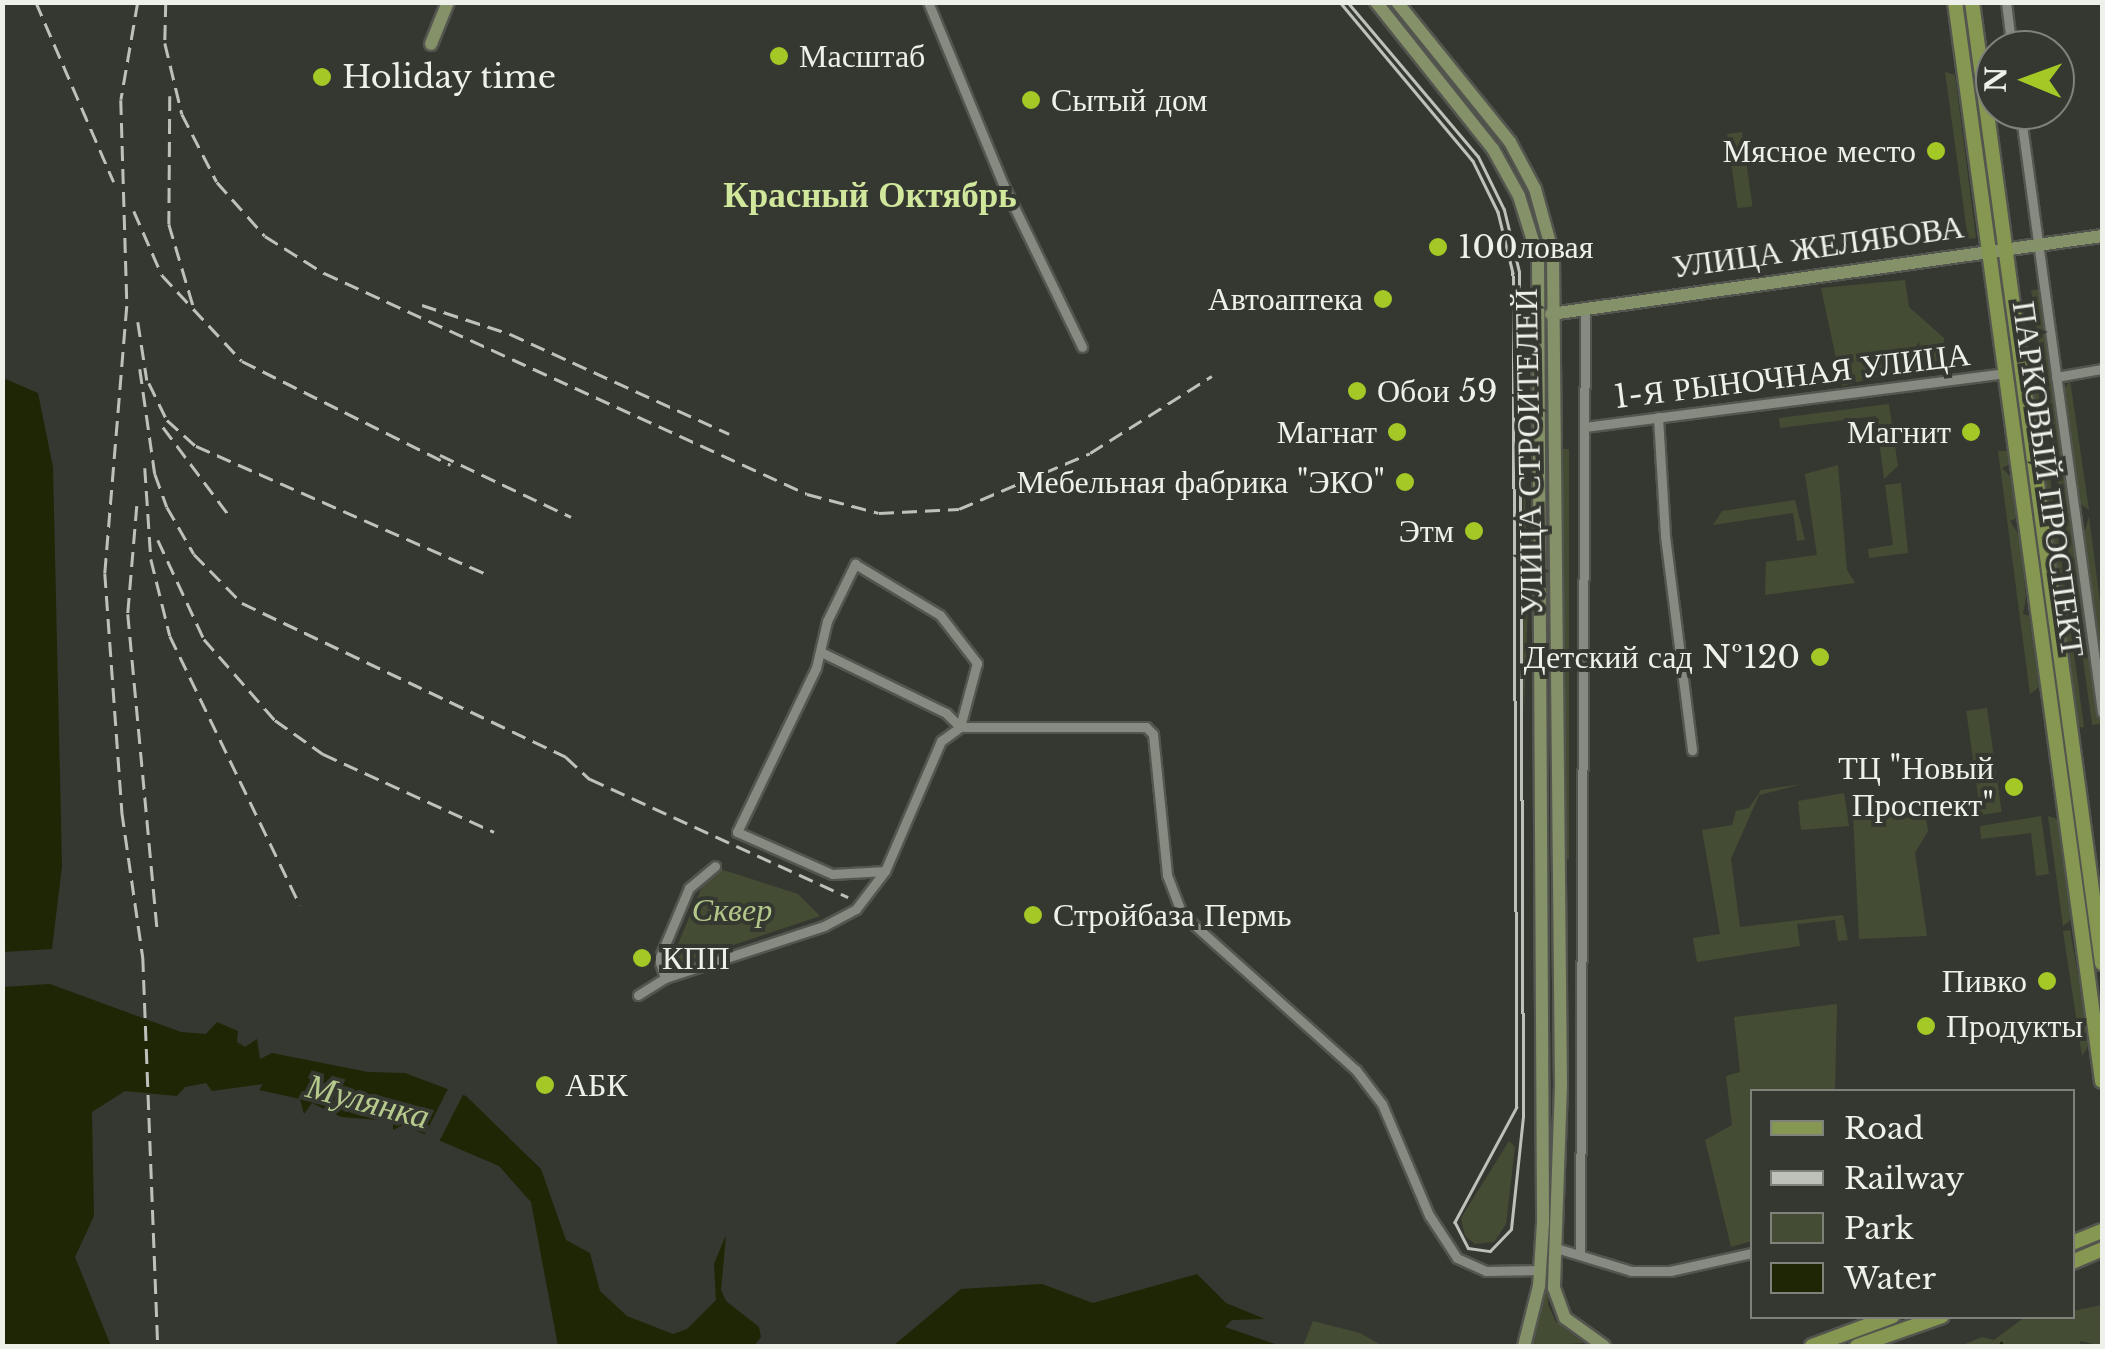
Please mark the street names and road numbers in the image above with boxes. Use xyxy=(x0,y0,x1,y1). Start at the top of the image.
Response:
street label: УЛИЦА ЖЕЛЯБОВА xyxy=(1670,208,1966,286)
street label: УЛИЦА СТРОИТЕЛЕЙ xyxy=(1507,288,1551,616)
street label: ПАРКОВЫЙ ПРОСПЕКТ xyxy=(2004,299,2092,659)
street label: 1-Я РЫНОЧНАЯ УЛИЦА xyxy=(1612,335,1972,417)

